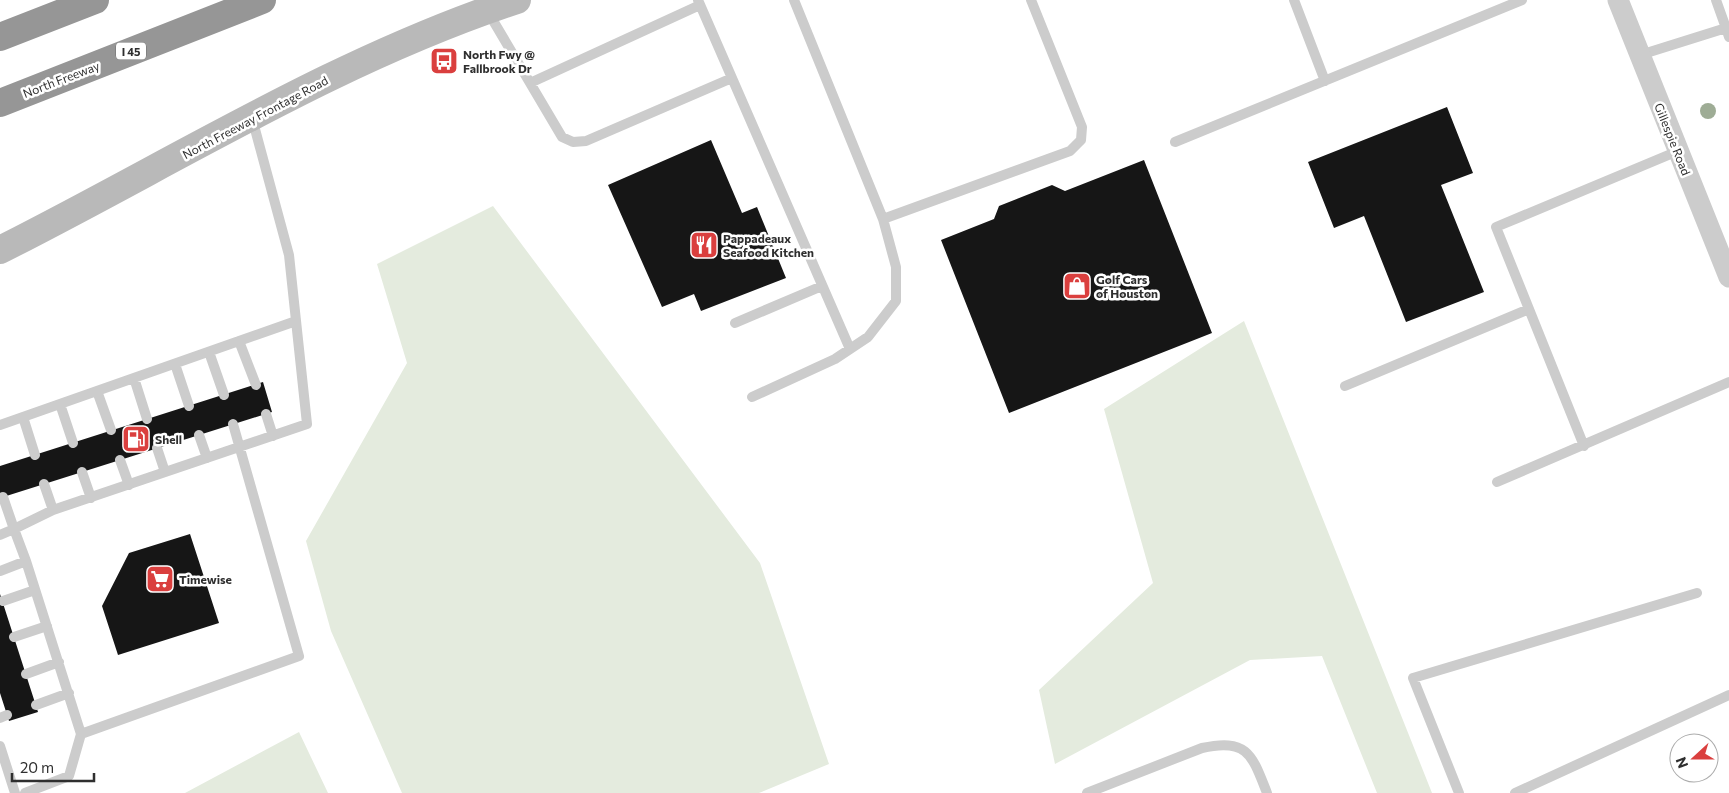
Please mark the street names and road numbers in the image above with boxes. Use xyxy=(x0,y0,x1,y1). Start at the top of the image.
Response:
road number: I 45 xyxy=(116,42,146,59)
street label: North Freeway xyxy=(21,58,101,100)
street label: North Freeway Frontage Road xyxy=(180,73,330,161)
street label: Gillespie Road xyxy=(1652,101,1694,177)

